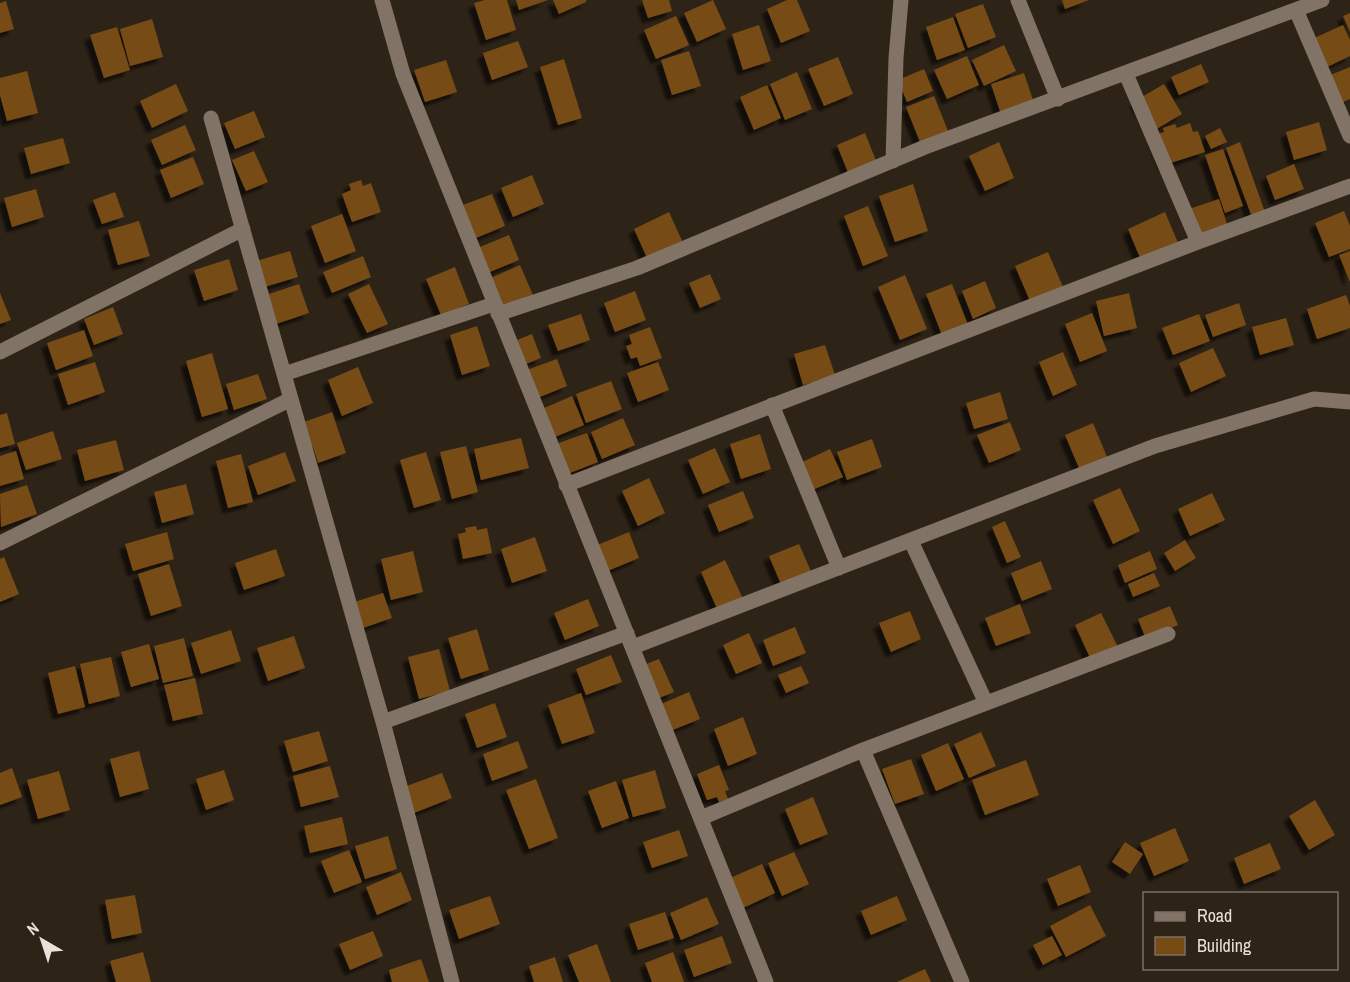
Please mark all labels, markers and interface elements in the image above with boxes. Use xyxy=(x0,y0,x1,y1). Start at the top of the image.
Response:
legend xyxy=(1143,892,1338,970)
text: Road xyxy=(1197,903,1232,928)
north arrow xyxy=(12,910,72,970)
text: N xyxy=(22,917,43,940)
text: Building xyxy=(1197,933,1252,958)

